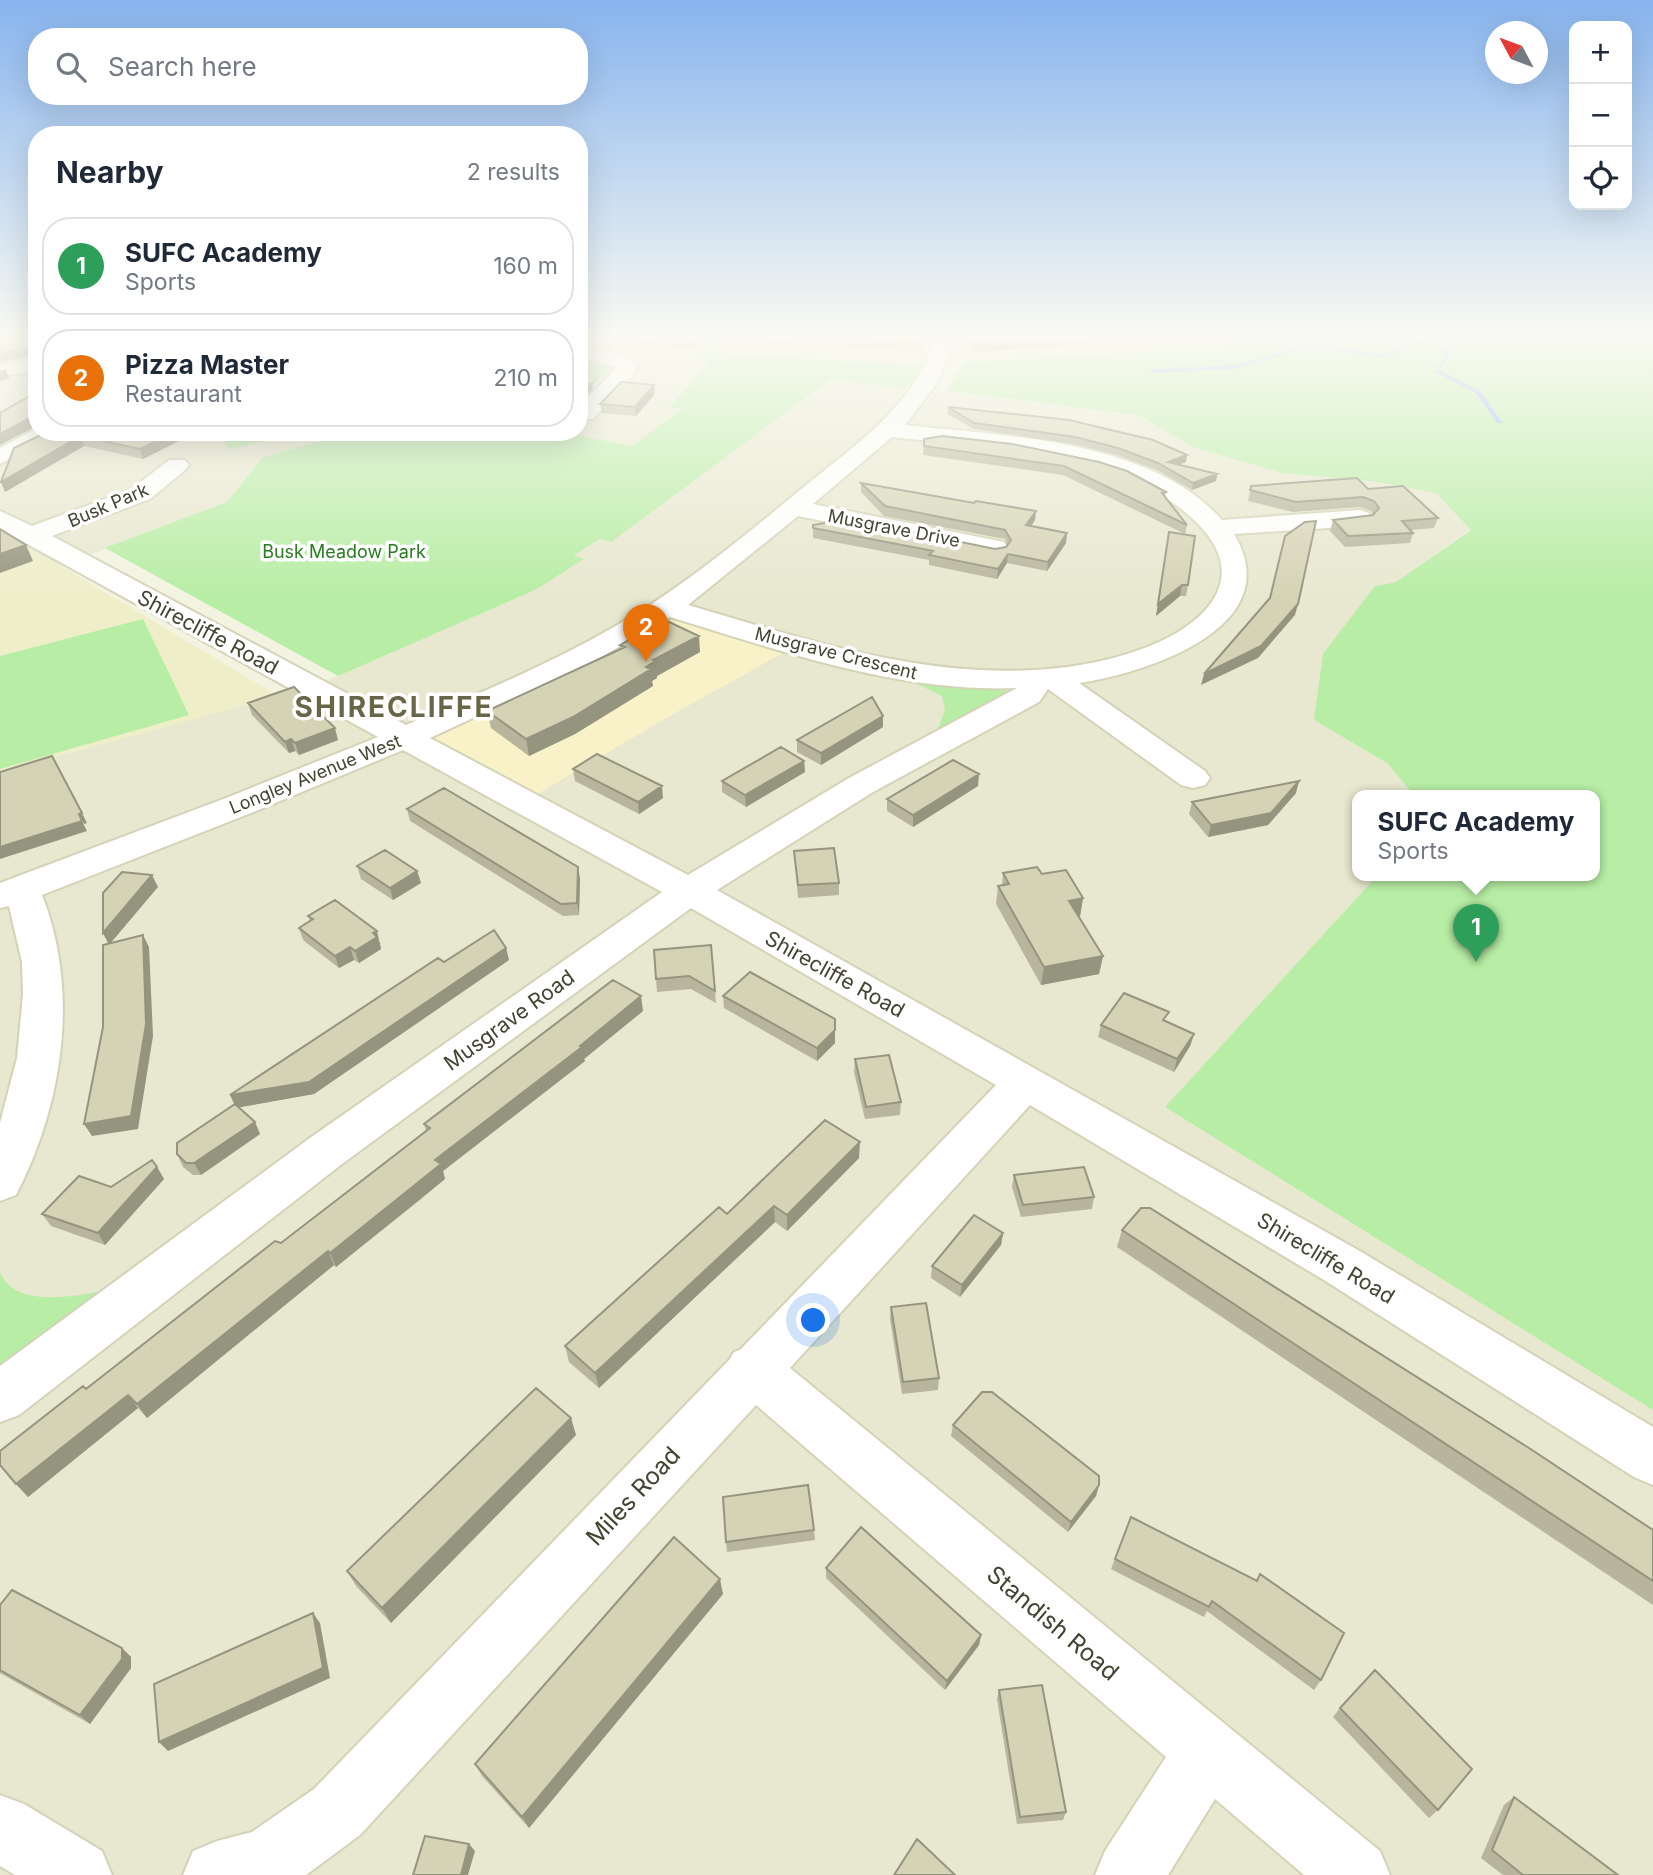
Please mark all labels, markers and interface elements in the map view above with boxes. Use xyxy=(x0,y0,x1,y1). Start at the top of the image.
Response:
north arrow xyxy=(1485,21,1548,84)
map controls xyxy=(1569,21,1632,210)
button: + xyxy=(1569,21,1632,84)
search box xyxy=(28,28,588,105)
icon: search xyxy=(52,48,90,86)
text: Search here xyxy=(108,51,257,82)
button: − xyxy=(1569,84,1632,147)
button: locate xyxy=(1569,147,1632,210)
text: Nearby xyxy=(56,154,164,190)
text: 2 results xyxy=(467,158,560,186)
text: SUFC Academy xyxy=(125,237,322,268)
text: 1 xyxy=(76,252,86,280)
text: 160 m xyxy=(493,252,558,280)
text: Sports xyxy=(125,268,196,296)
text: Pizza Master xyxy=(125,349,289,380)
text: 2 xyxy=(74,364,88,392)
text: 210 m xyxy=(493,364,558,392)
text: Restaurant xyxy=(125,380,242,408)
street label: Busk Park xyxy=(65,479,152,531)
street label: Musgrave Drive xyxy=(826,505,962,551)
park label: Busk Meadow Park xyxy=(262,541,426,562)
street label: Shirecliffe Road xyxy=(133,584,283,680)
pin: 2 xyxy=(623,604,669,662)
street label: Musgrave Crescent xyxy=(753,623,919,683)
district label: SHIRECLIFFE xyxy=(295,690,493,724)
street label: Longley Avenue West xyxy=(226,730,404,818)
popup xyxy=(1352,790,1600,881)
text: SUFC Academy xyxy=(1378,806,1574,837)
text: Sports xyxy=(1378,837,1449,865)
pin: 1 xyxy=(1453,904,1499,962)
street label: Shirecliffe Road xyxy=(761,925,909,1023)
street label: Musgrave Road xyxy=(439,964,579,1076)
street label: Shirecliffe Road xyxy=(1253,1207,1399,1309)
your location xyxy=(796,1303,830,1337)
street label: Miles Road xyxy=(580,1441,686,1551)
street label: Standish Road xyxy=(981,1559,1125,1687)

